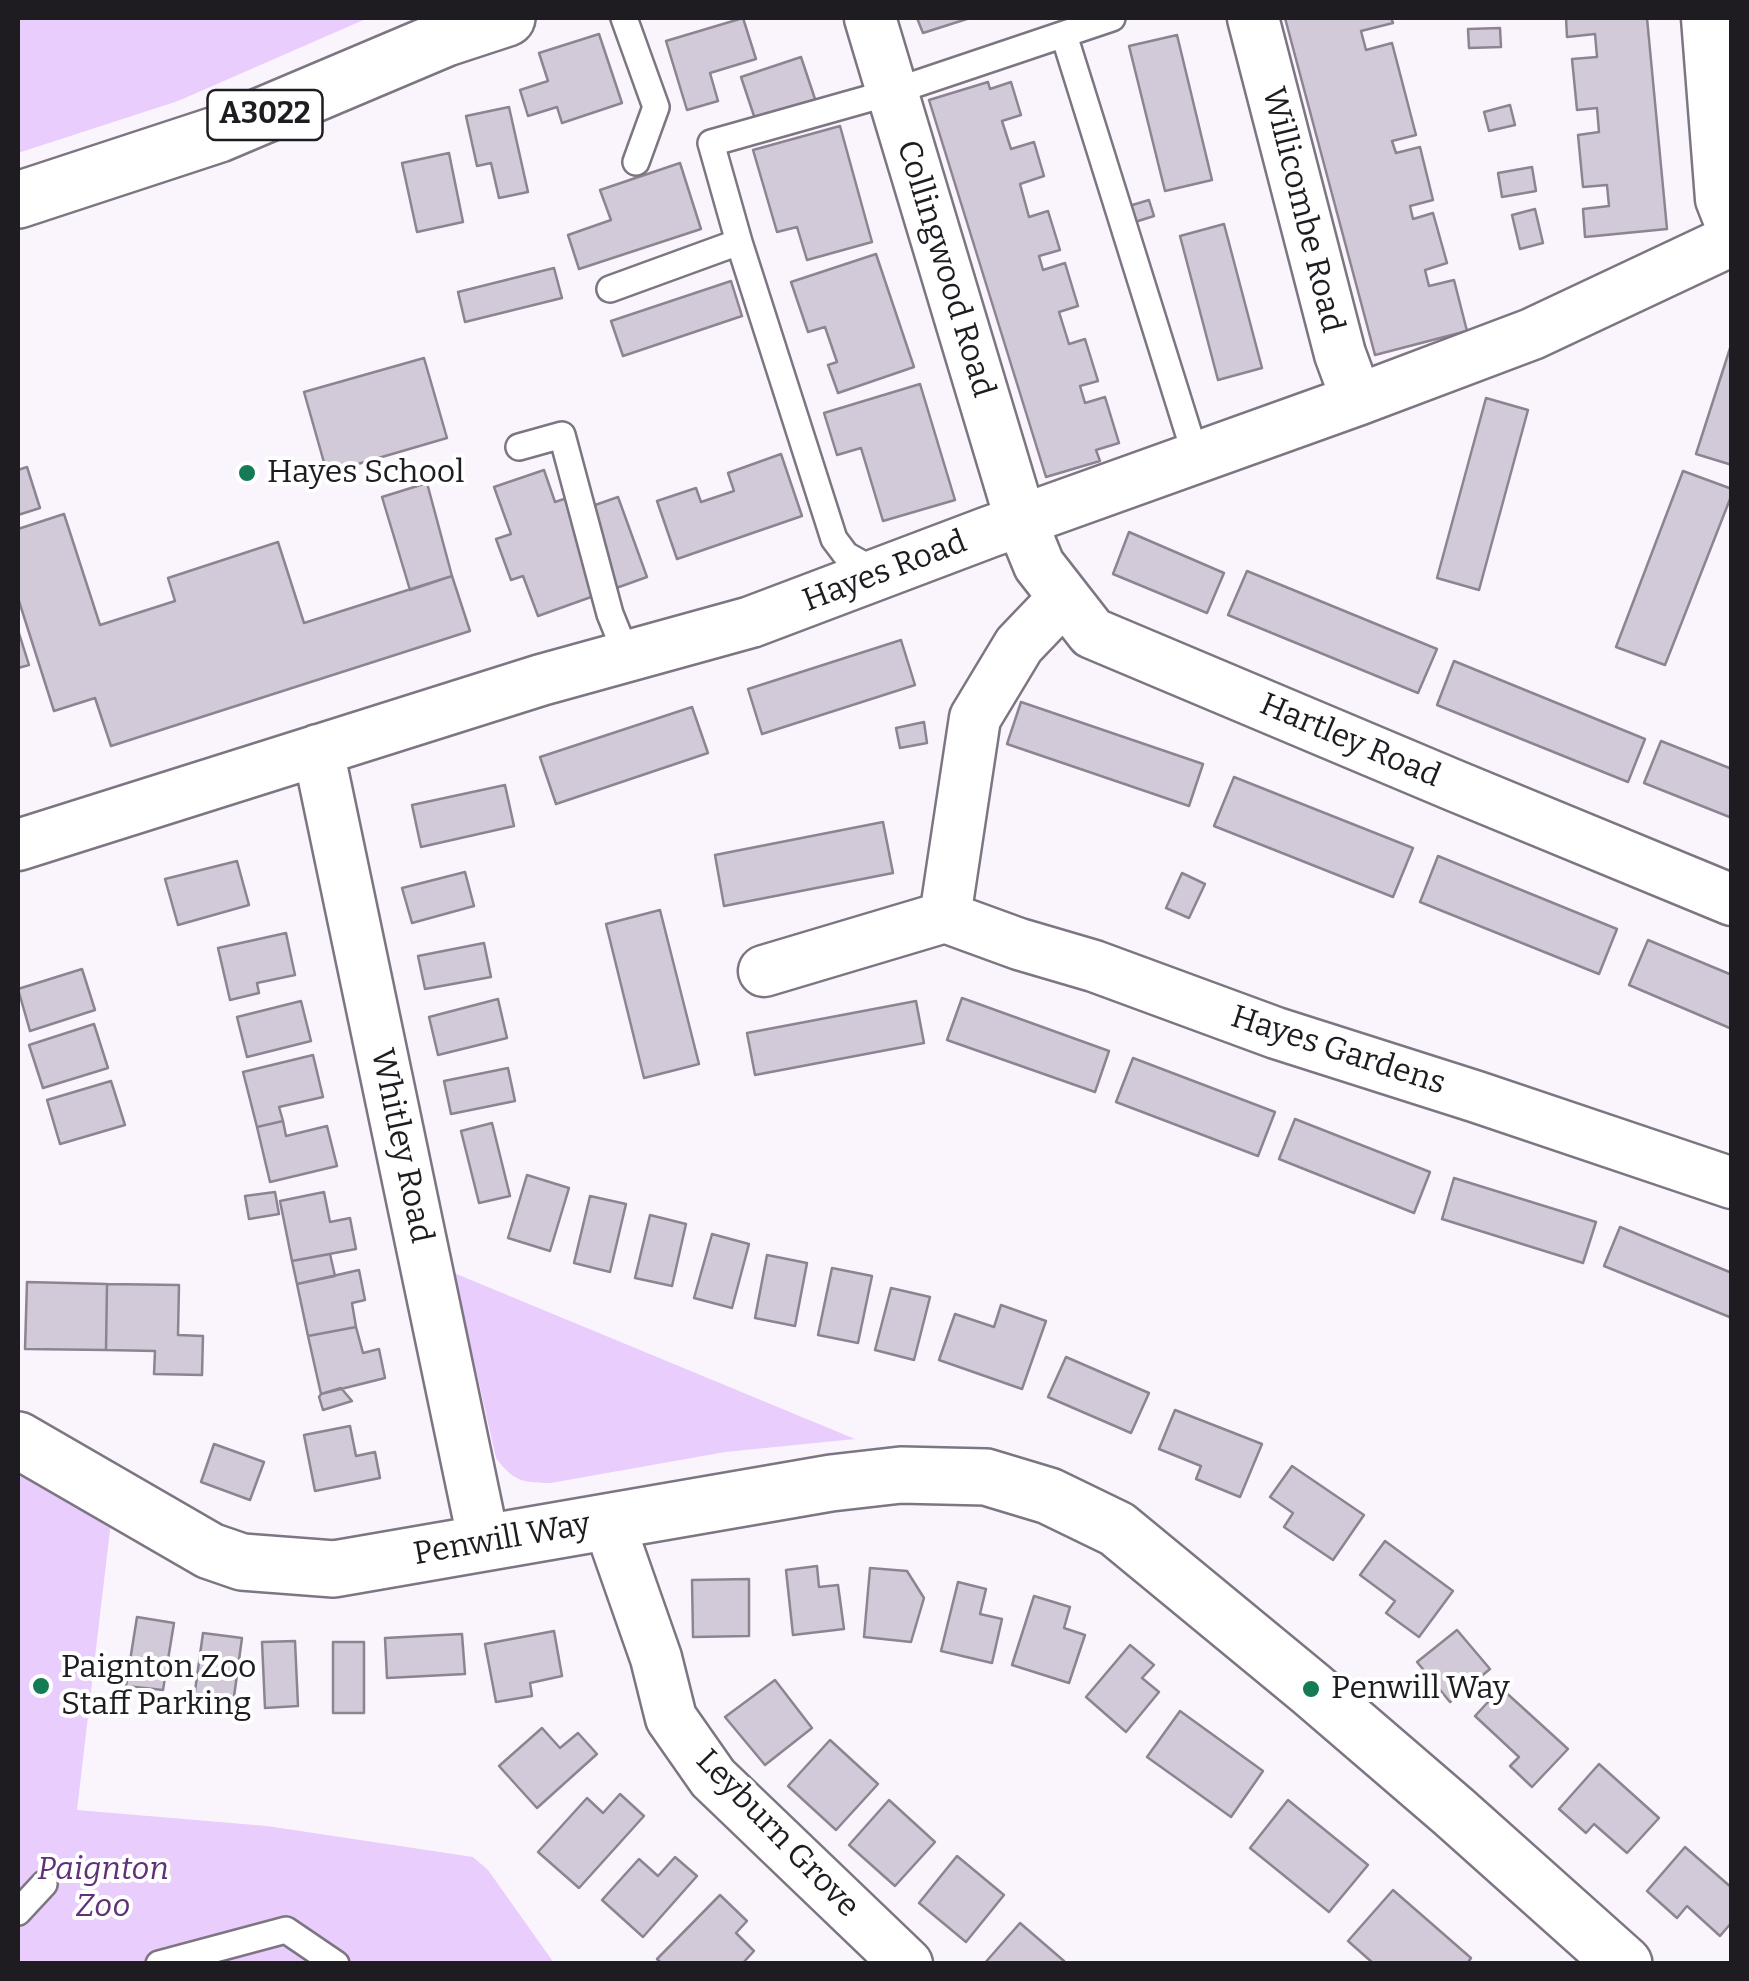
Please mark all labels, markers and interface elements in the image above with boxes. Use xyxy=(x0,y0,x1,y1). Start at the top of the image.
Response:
street label: Willicombe Road xyxy=(1253,83,1351,337)
road number: A3022 xyxy=(208,90,322,140)
street label: Collingwood Road xyxy=(888,136,1002,402)
place label: Hayes School xyxy=(267,454,464,492)
marker: Hayes School xyxy=(236,462,258,484)
street label: Hayes Road xyxy=(798,523,972,621)
street label: Hartley Road xyxy=(1254,686,1446,796)
street label: Hayes Gardens xyxy=(1226,998,1450,1104)
street label: Whitley Road xyxy=(362,1045,440,1247)
street label: Penwill Way xyxy=(411,1506,593,1574)
place label: Paignton Zoo Staff Parking xyxy=(61,1649,256,1724)
place label: Penwill Way xyxy=(1331,1670,1510,1708)
marker: Paignton Zoo Staff Parking xyxy=(30,1675,52,1697)
marker: Penwill Way xyxy=(1300,1678,1322,1700)
street label: Leyburn Grove xyxy=(687,1742,867,1926)
park label: Paignton Zoo xyxy=(37,1851,169,1926)

